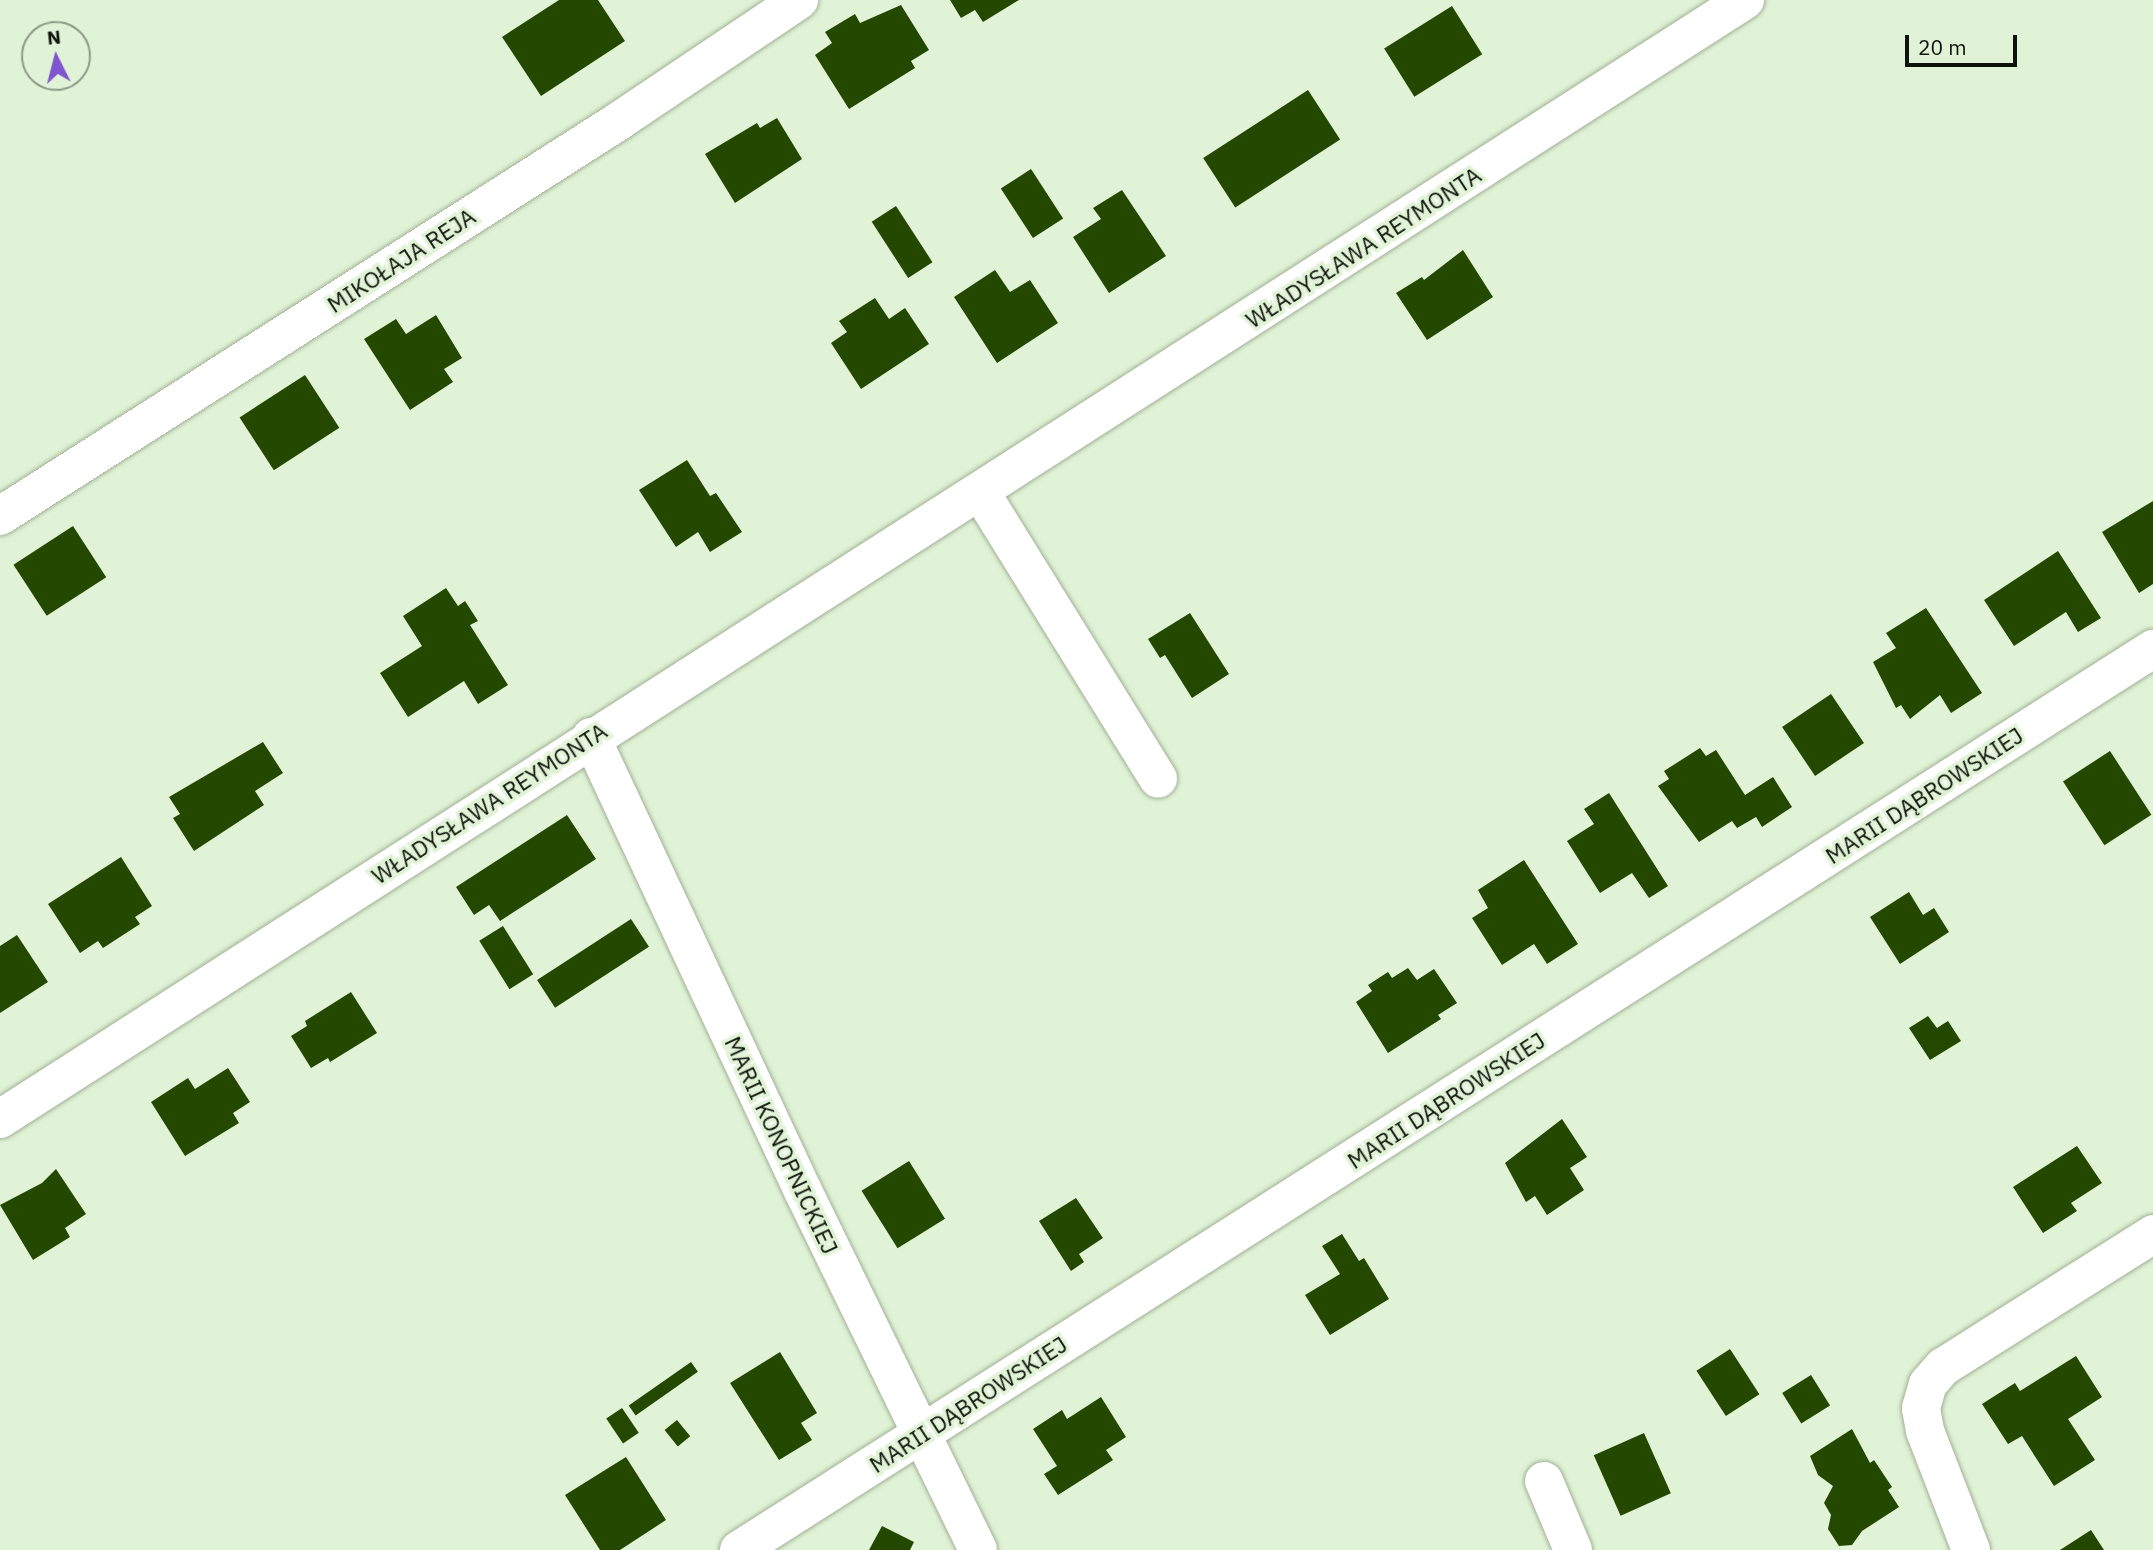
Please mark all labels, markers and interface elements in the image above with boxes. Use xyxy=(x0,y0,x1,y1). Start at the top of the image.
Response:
north arrow xyxy=(21,21,91,91)
scale bar xyxy=(1908,21,2020,65)
text: N xyxy=(46,24,62,50)
text: 20 m xyxy=(1918,33,1967,61)
street label: WŁADYSŁAWA REYMONTA xyxy=(1240,161,1486,333)
street label: MIKOŁAJA REJA xyxy=(322,202,480,318)
street label: WŁADYSŁAWA REYMONTA xyxy=(366,717,612,889)
street label: MARII DĄBROWSKIEJ xyxy=(1820,721,2028,869)
street label: MARII DĄBROWSKIEJ xyxy=(1342,1026,1550,1174)
street label: MARII KONOPNICKIEJ xyxy=(719,1032,845,1258)
street label: MARII DĄBROWSKIEJ xyxy=(864,1330,1072,1478)

